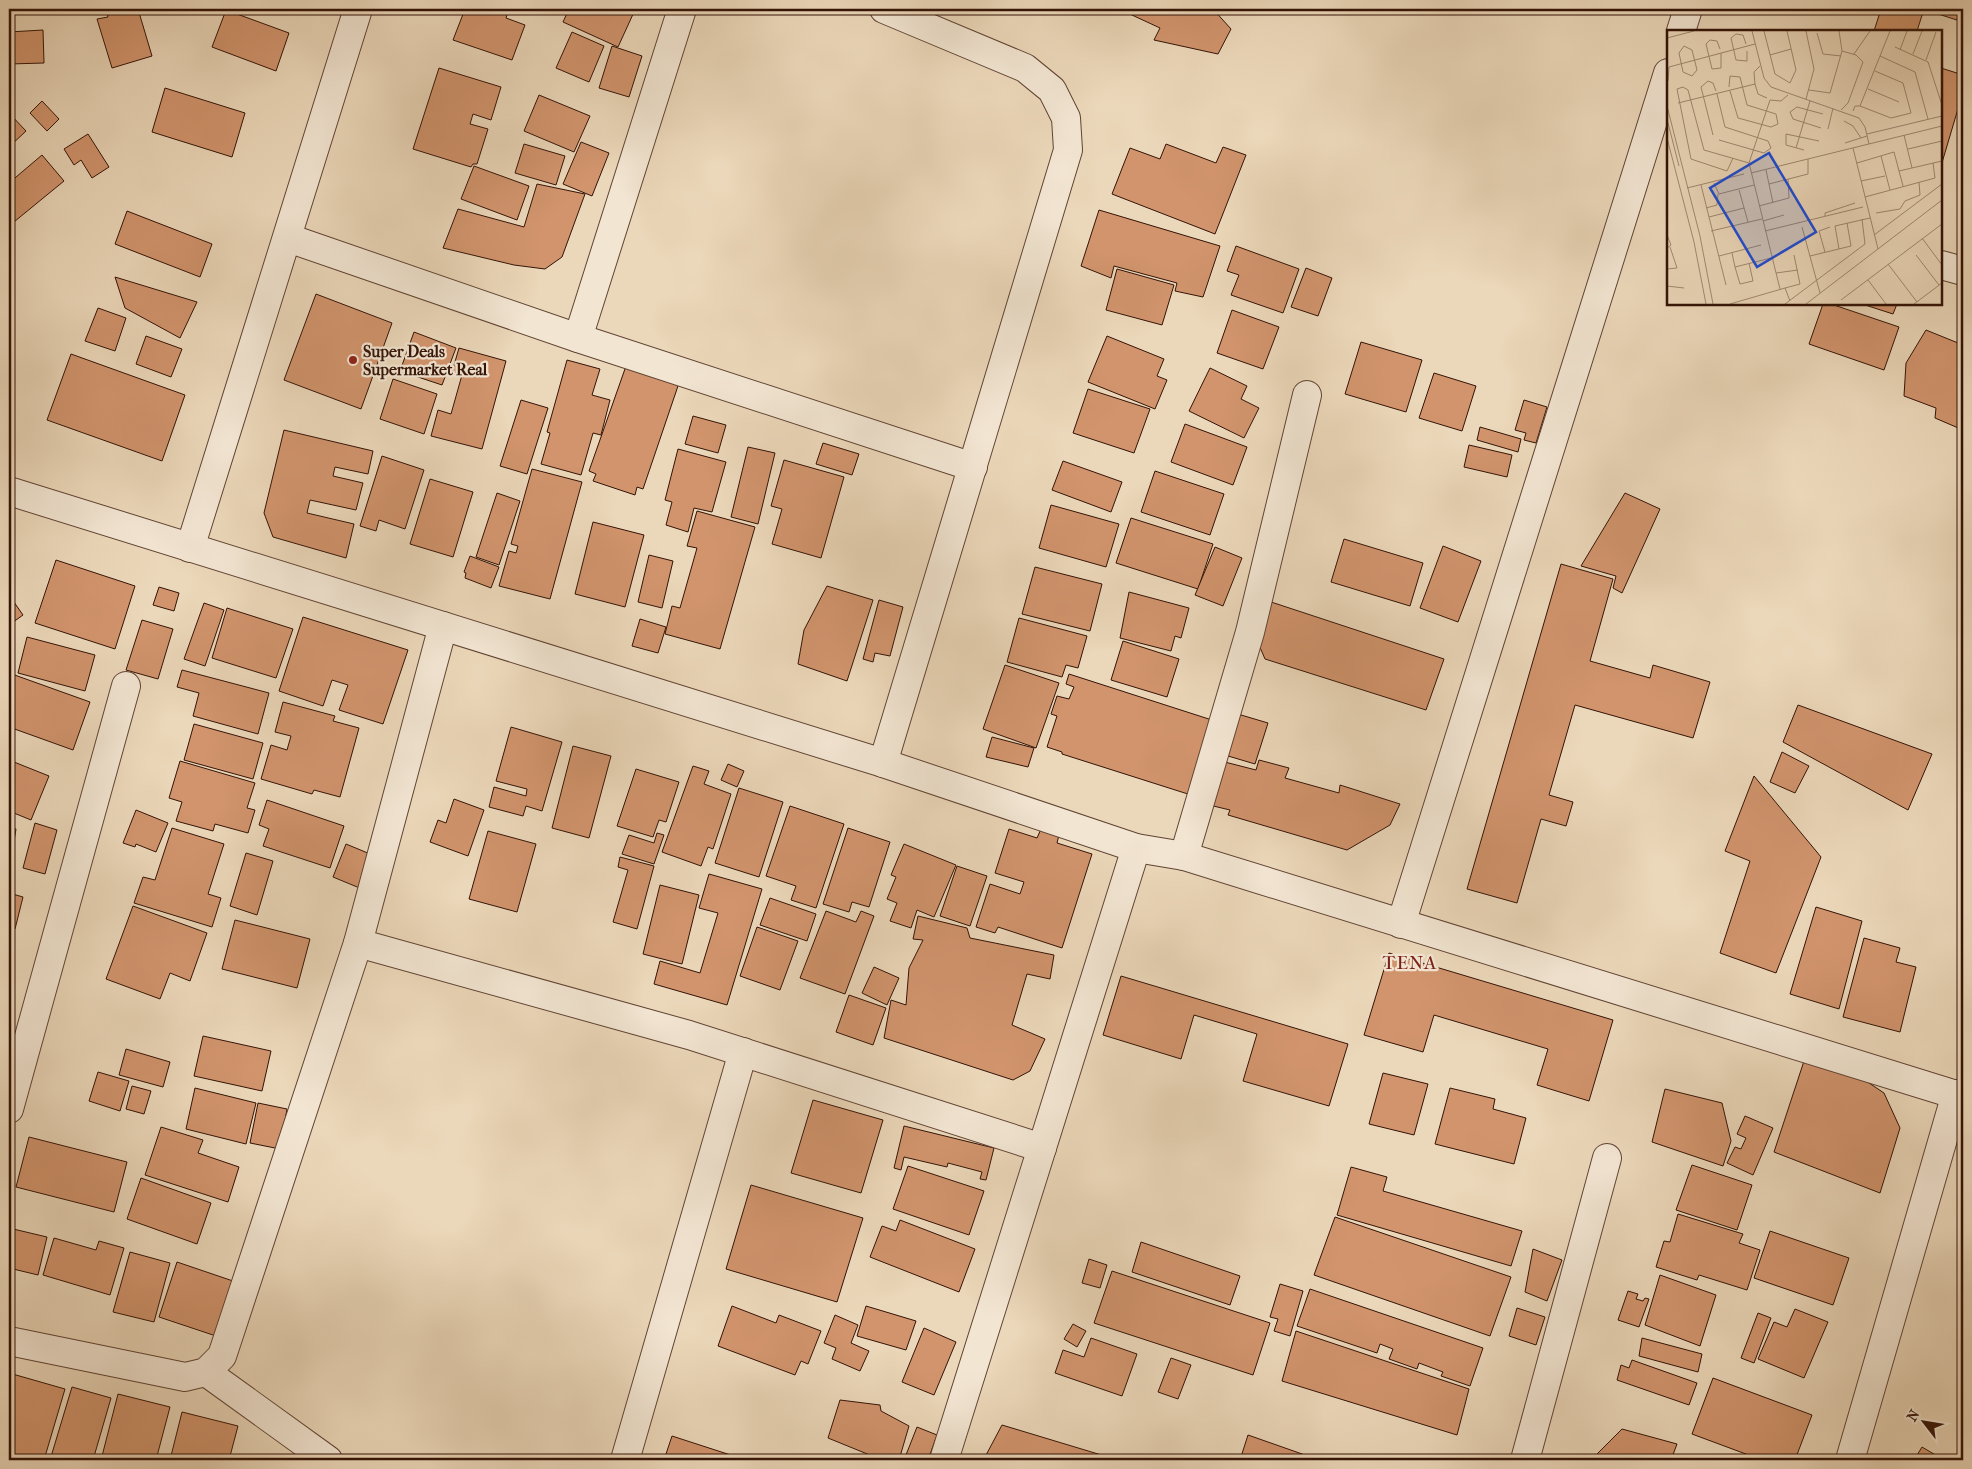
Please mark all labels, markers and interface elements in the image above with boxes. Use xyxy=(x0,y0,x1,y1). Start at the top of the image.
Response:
inset map xyxy=(1667,30,1942,305)
place label: Super Deals Supermarket Real xyxy=(363,342,488,380)
marker: Super Deals Supermarket Real xyxy=(347,354,359,366)
district label: TENA xyxy=(1383,952,1437,974)
north arrow xyxy=(1900,1396,1950,1446)
text: N xyxy=(1903,1406,1924,1424)

